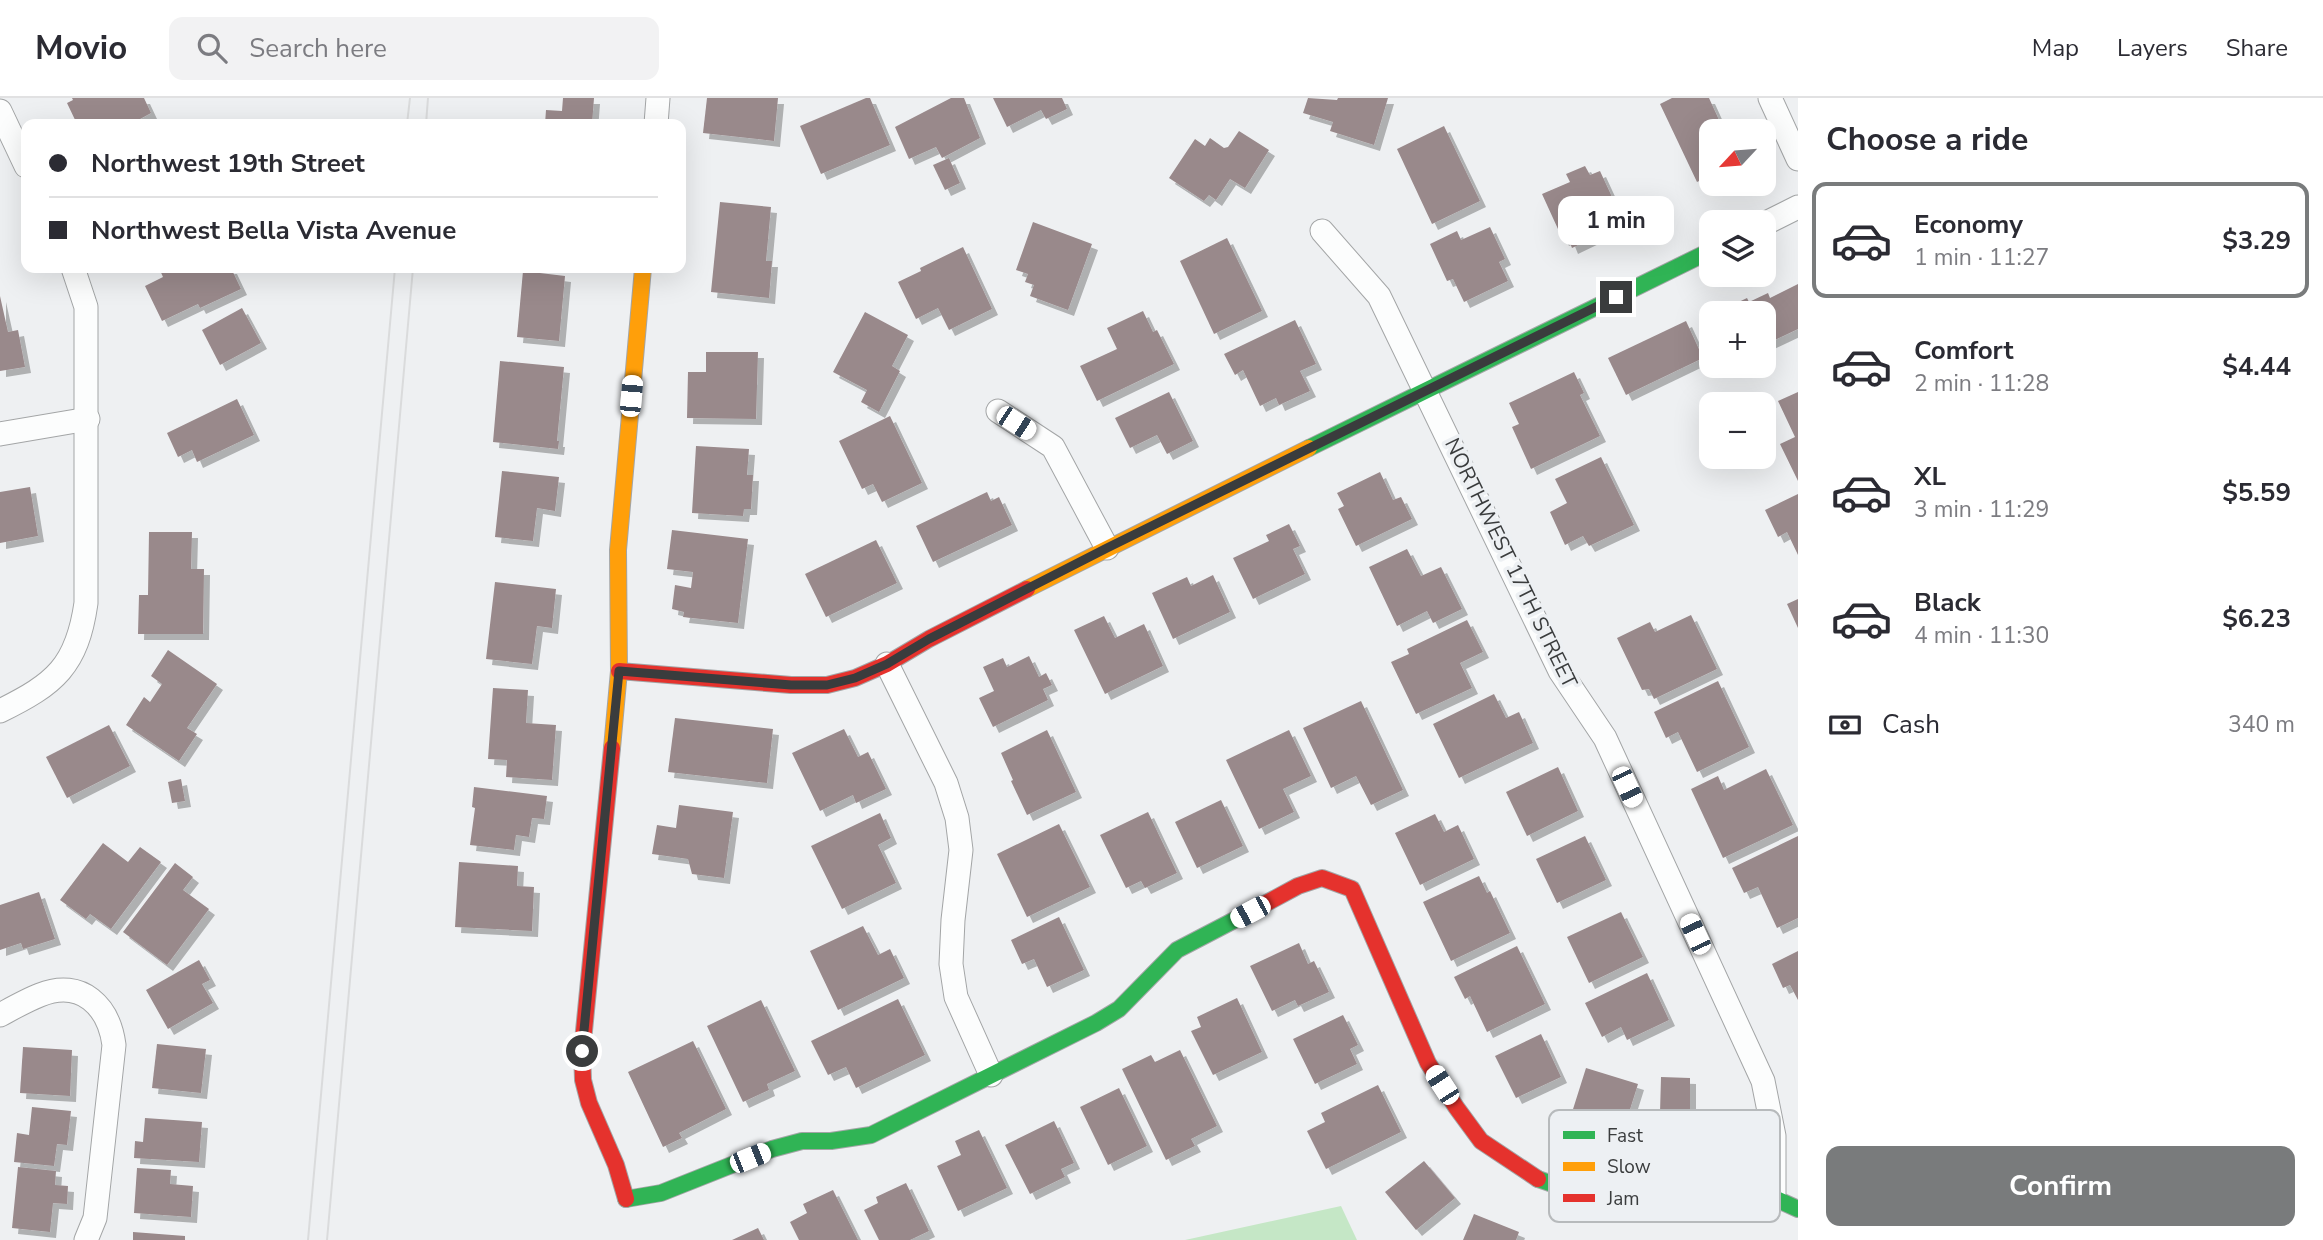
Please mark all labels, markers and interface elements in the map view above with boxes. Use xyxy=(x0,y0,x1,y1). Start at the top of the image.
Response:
search box xyxy=(169,17,659,80)
text: Movio xyxy=(35,26,127,71)
icon: search xyxy=(193,29,231,67)
text: Search here xyxy=(249,31,387,66)
text: Map xyxy=(2032,32,2079,64)
text: Layers xyxy=(2117,32,2188,64)
text: Share xyxy=(2226,32,2288,64)
text: Choose a ride xyxy=(1826,118,2028,161)
north arrow xyxy=(1699,119,1776,196)
map controls xyxy=(1699,119,1776,469)
text: Northwest 19th Street xyxy=(91,146,365,181)
callout: 1 min xyxy=(1558,195,1674,244)
text: 1 min xyxy=(1586,205,1646,236)
text: Economy xyxy=(1914,207,2023,242)
icon: car xyxy=(1830,209,1893,272)
button: layers xyxy=(1699,210,1776,287)
text: Northwest Bella Vista Avenue xyxy=(91,213,456,248)
text: $3.29 xyxy=(2222,223,2291,258)
text: 1 min · 11:27 xyxy=(1914,242,2049,273)
route end xyxy=(1600,281,1632,313)
button: + xyxy=(1699,301,1776,378)
text: Comfort xyxy=(1914,333,2014,368)
icon: car xyxy=(1830,335,1893,398)
text: $4.44 xyxy=(2222,349,2291,384)
text: 2 min · 11:28 xyxy=(1914,368,2049,399)
car xyxy=(619,374,644,418)
button: − xyxy=(1699,392,1776,469)
car xyxy=(993,403,1040,443)
street label: NORTHWEST 17TH STREET xyxy=(1438,433,1584,693)
text: XL xyxy=(1914,459,1946,494)
icon: car xyxy=(1830,461,1893,524)
text: $5.59 xyxy=(2222,475,2291,510)
text: 3 min · 11:29 xyxy=(1914,494,2049,525)
text: Black xyxy=(1914,585,1981,620)
icon: car xyxy=(1830,587,1893,650)
text: $6.23 xyxy=(2222,601,2291,636)
text: 4 min · 11:30 xyxy=(1914,620,2049,651)
icon: cash xyxy=(1826,706,1864,744)
text: Cash xyxy=(1882,707,1940,742)
text: 340 m xyxy=(2228,709,2295,740)
car xyxy=(1609,764,1646,810)
car xyxy=(1227,893,1274,931)
car xyxy=(1677,911,1714,957)
route start xyxy=(566,1035,598,1067)
car xyxy=(1422,1062,1463,1108)
legend xyxy=(1549,1110,1780,1222)
text: Fast xyxy=(1607,1123,1643,1149)
car xyxy=(727,1140,774,1176)
button: Confirm xyxy=(1826,1146,2295,1226)
text: Slow xyxy=(1607,1154,1651,1180)
text: Jam xyxy=(1606,1186,1640,1212)

